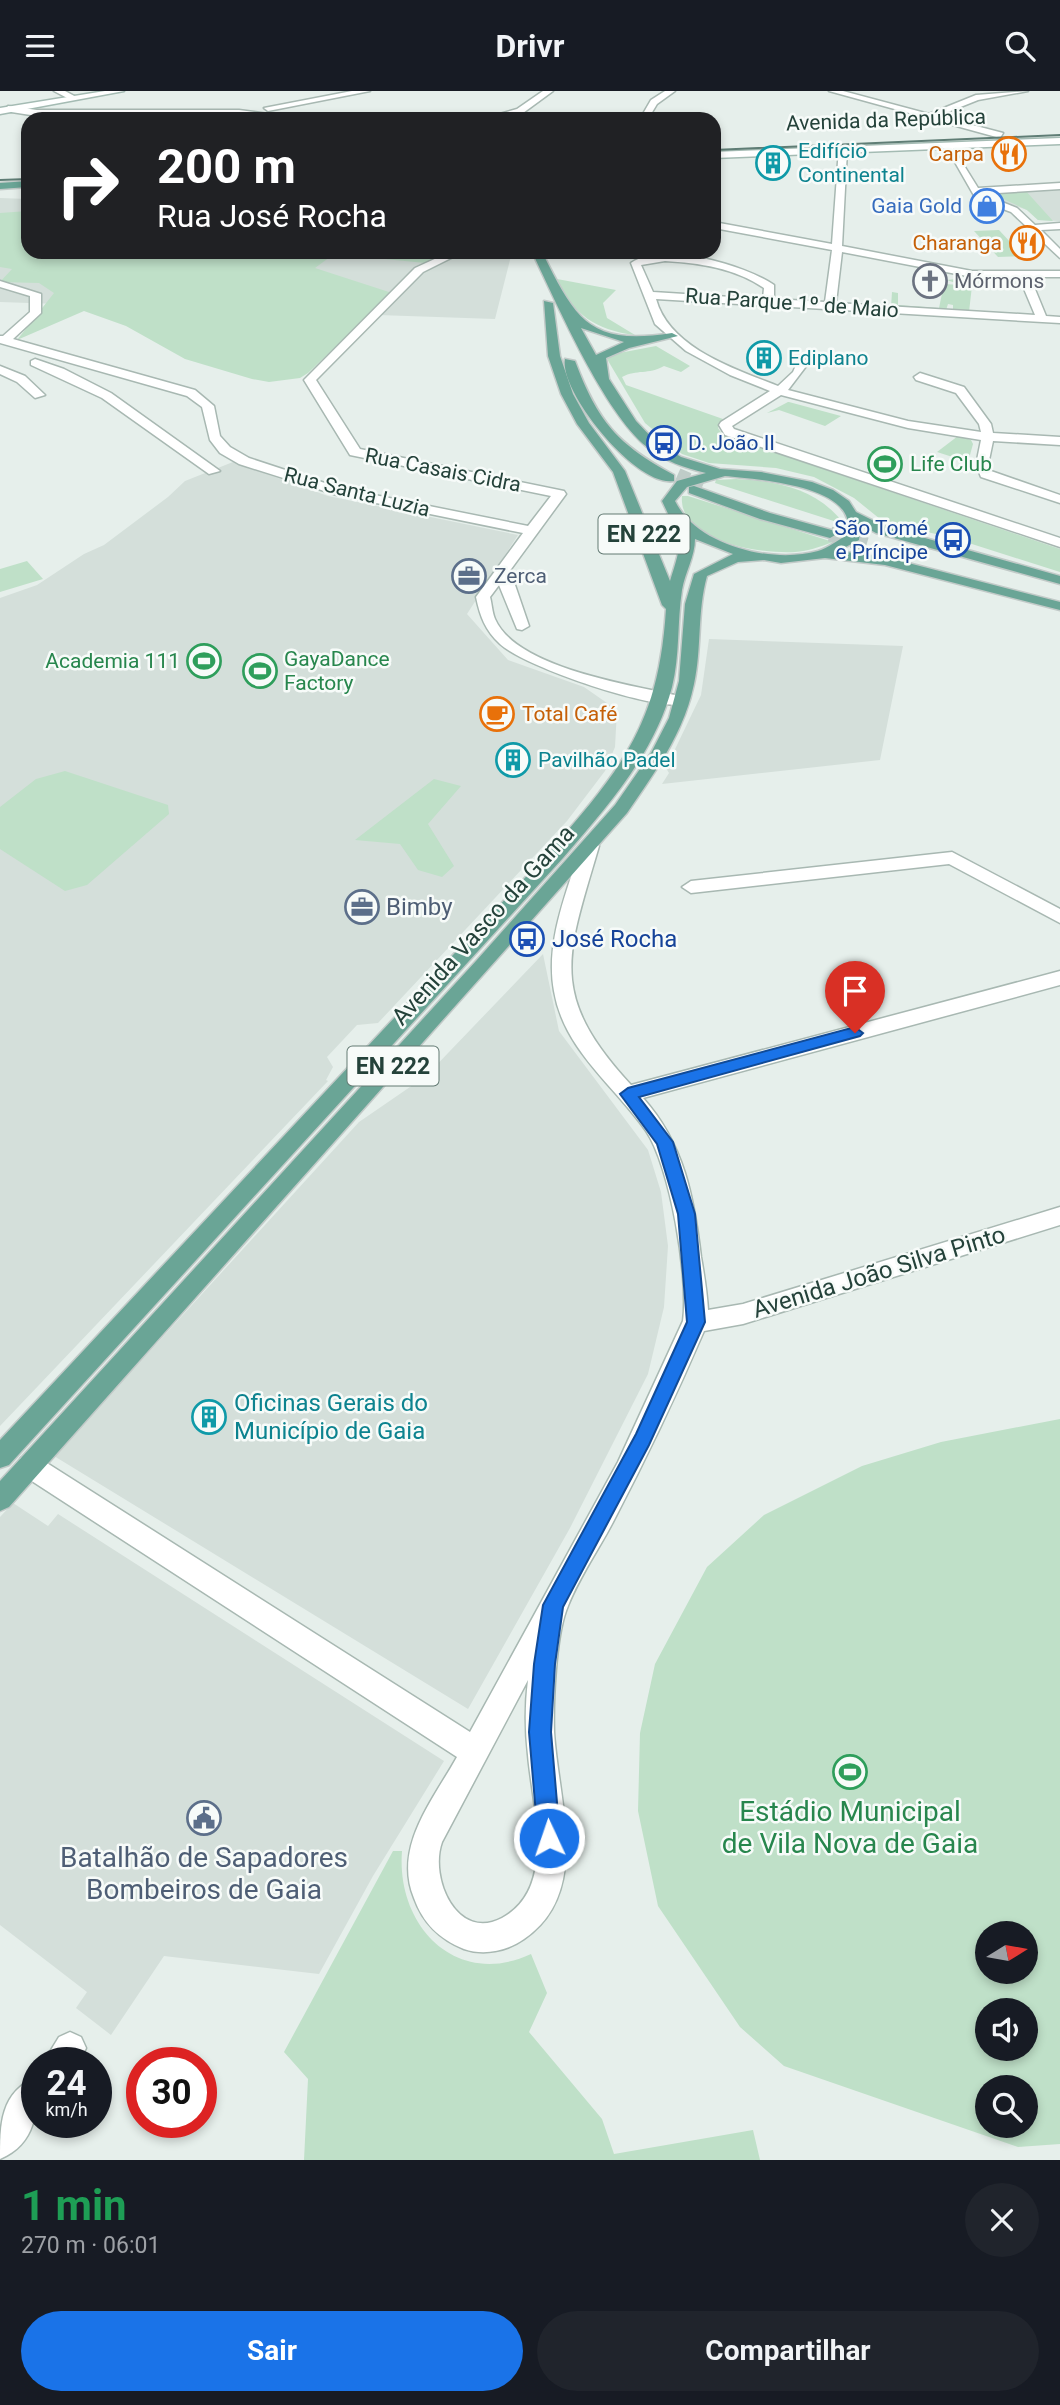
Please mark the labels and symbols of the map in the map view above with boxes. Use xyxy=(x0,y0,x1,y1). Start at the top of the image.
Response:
street label: Avenida da República xyxy=(786,105,986,135)
restaurant icon: Carpa xyxy=(990,135,1028,173)
place label: Edifício Continental xyxy=(798,139,905,187)
place label: Carpa xyxy=(929,142,984,166)
building icon: Edifício Continental xyxy=(754,144,792,182)
shop icon: Gaia Gold xyxy=(968,187,1006,225)
place label: Gaia Gold xyxy=(871,194,962,218)
restaurant icon: Charanga xyxy=(1008,224,1046,262)
place label: Charanga xyxy=(912,231,1002,255)
church icon: Mórmons xyxy=(911,262,949,300)
place label: Mórmons xyxy=(954,269,1044,293)
street label: Rua Parque 1º de Maio xyxy=(684,284,900,322)
building icon: Ediplano xyxy=(745,339,783,377)
place label: Ediplano xyxy=(788,346,869,370)
bus stop icon: D. João II xyxy=(645,424,683,462)
place label: D. João II xyxy=(688,431,775,455)
street label: Rua Casais Cidra xyxy=(363,443,523,497)
sports icon: Life Club xyxy=(866,445,904,483)
place label: Life Club xyxy=(910,452,992,476)
street label: Rua Santa Luzia xyxy=(282,462,432,522)
road number: EN 222 xyxy=(598,515,690,553)
place label: São Tomé e Príncipe xyxy=(834,516,928,564)
bus stop icon: São Tomé e Príncipe xyxy=(934,521,972,559)
office icon: Zerca xyxy=(450,557,488,595)
place label: Zerca xyxy=(494,564,547,588)
sports icon: Academia 111 xyxy=(185,642,223,680)
place label: GayaDance Factory xyxy=(284,647,390,695)
place label: Academia 111 xyxy=(45,649,180,673)
sports icon: GayaDance Factory xyxy=(241,652,279,690)
cafe icon: Total Café xyxy=(478,695,516,733)
place label: Total Café xyxy=(522,702,617,726)
building icon: Pavilhão Padel xyxy=(494,741,532,779)
place label: Pavilhão Padel xyxy=(538,748,676,772)
street label: Avenida Vasco da Gama xyxy=(386,819,580,1031)
office icon: Bimby xyxy=(343,888,381,926)
place label: Bimby xyxy=(386,893,453,921)
bus stop icon: José Rocha xyxy=(508,920,546,958)
place label: José Rocha xyxy=(552,925,677,953)
pin xyxy=(825,961,885,1033)
road number: EN 222 xyxy=(348,1047,438,1085)
street label: Avenida João Silva Pinto xyxy=(749,1220,1009,1324)
place label: Oficinas Gerais do Município de Gaia xyxy=(234,1389,428,1445)
building icon: Oficinas Gerais do Município de Gaia xyxy=(190,1398,228,1436)
sports icon: Estádio Municipal de Vila Nova de Gaia xyxy=(831,1753,869,1791)
place label: Estádio Municipal de Vila Nova de Gaia xyxy=(722,1795,978,1860)
public building icon: Batalhão de Sapadores Bombeiros de Gaia xyxy=(185,1799,223,1837)
position arrow xyxy=(512,1801,586,1875)
place label: Batalhão de Sapadores Bombeiros de Gaia xyxy=(60,1841,348,1906)
north arrow xyxy=(975,1921,1038,1985)
speed limit sign: 30 xyxy=(126,2047,217,2138)

